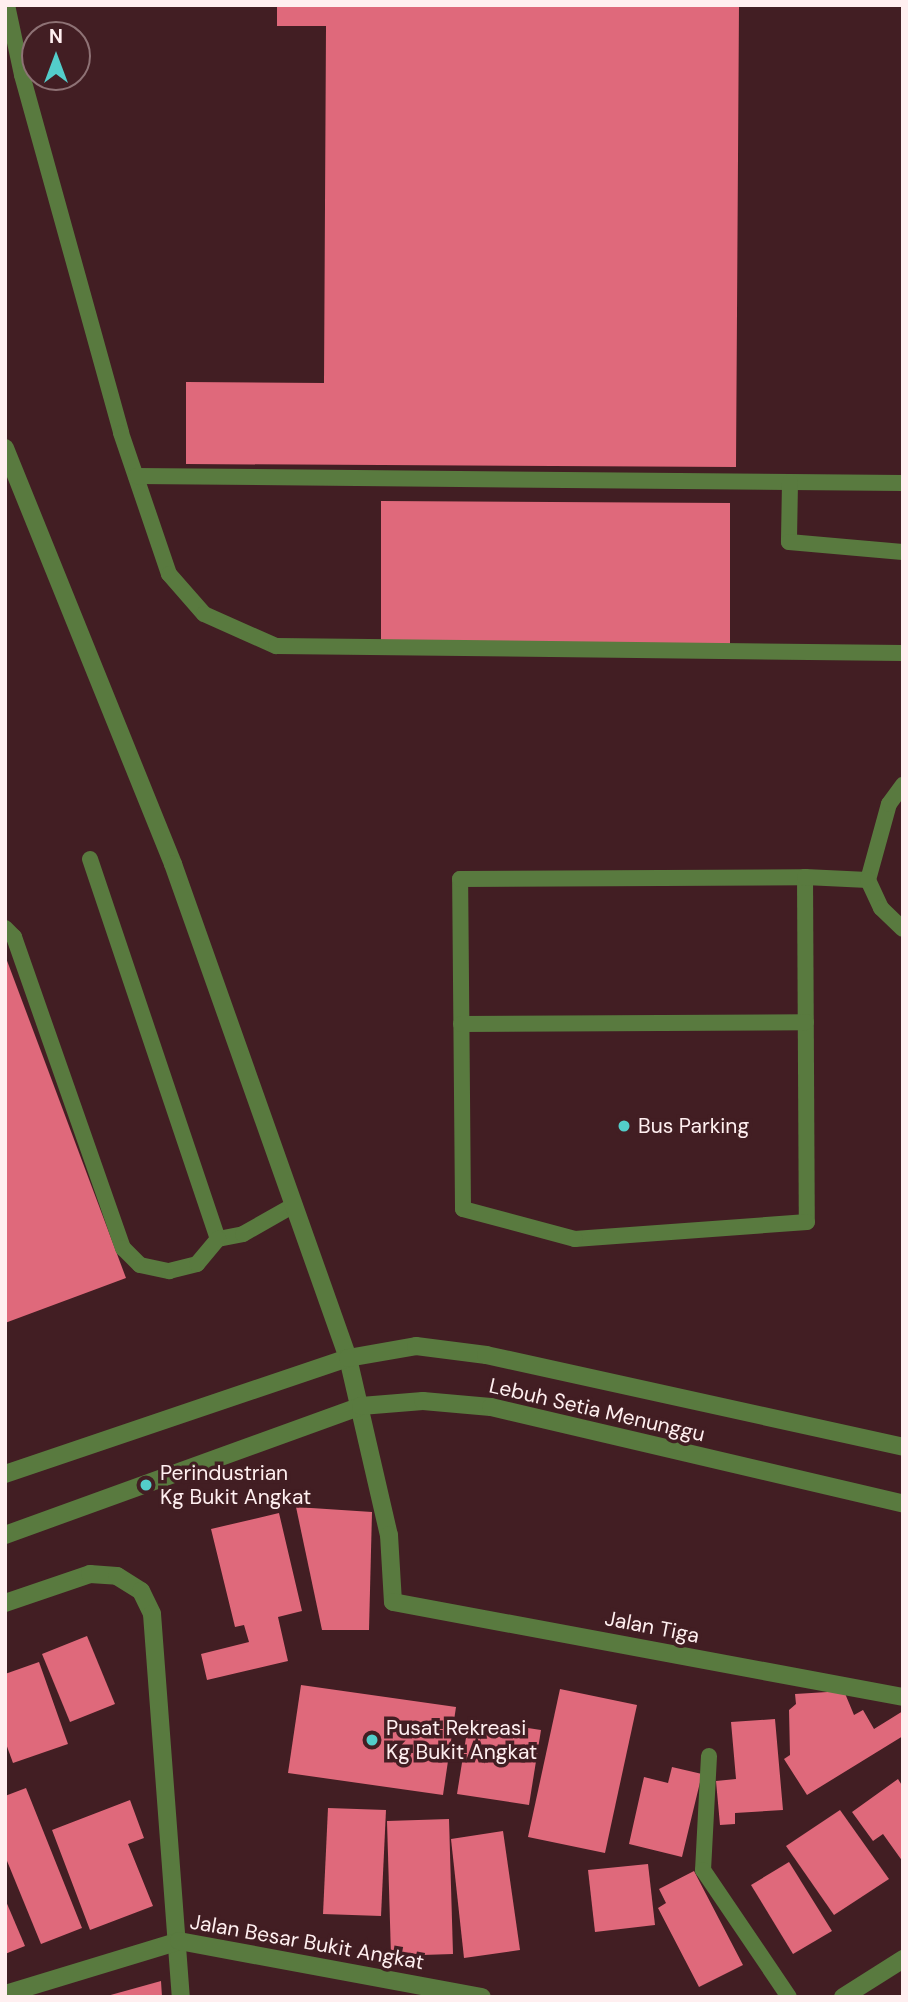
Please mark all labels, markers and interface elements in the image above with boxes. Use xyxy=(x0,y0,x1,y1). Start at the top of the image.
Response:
north arrow xyxy=(21,21,91,91)
text: N xyxy=(49,24,63,49)
place label: Bus Parking xyxy=(638,1113,749,1139)
marker: Bus Parking xyxy=(616,1118,632,1134)
street label: Lebuh Setia Menunggu xyxy=(487,1373,707,1447)
place label: Perindustrian Kg Bukit Angkat xyxy=(160,1460,311,1510)
marker: Perindustrian Kg Bukit Angkat xyxy=(138,1477,154,1493)
street label: Jalan Tiga xyxy=(603,1606,701,1648)
place label: Pusat Rekreasi Kg Bukit Angkat xyxy=(386,1715,537,1765)
marker: Pusat Rekreasi Kg Bukit Angkat xyxy=(364,1732,380,1748)
street label: Jalan Besar Bukit Angkat xyxy=(188,1909,426,1975)

